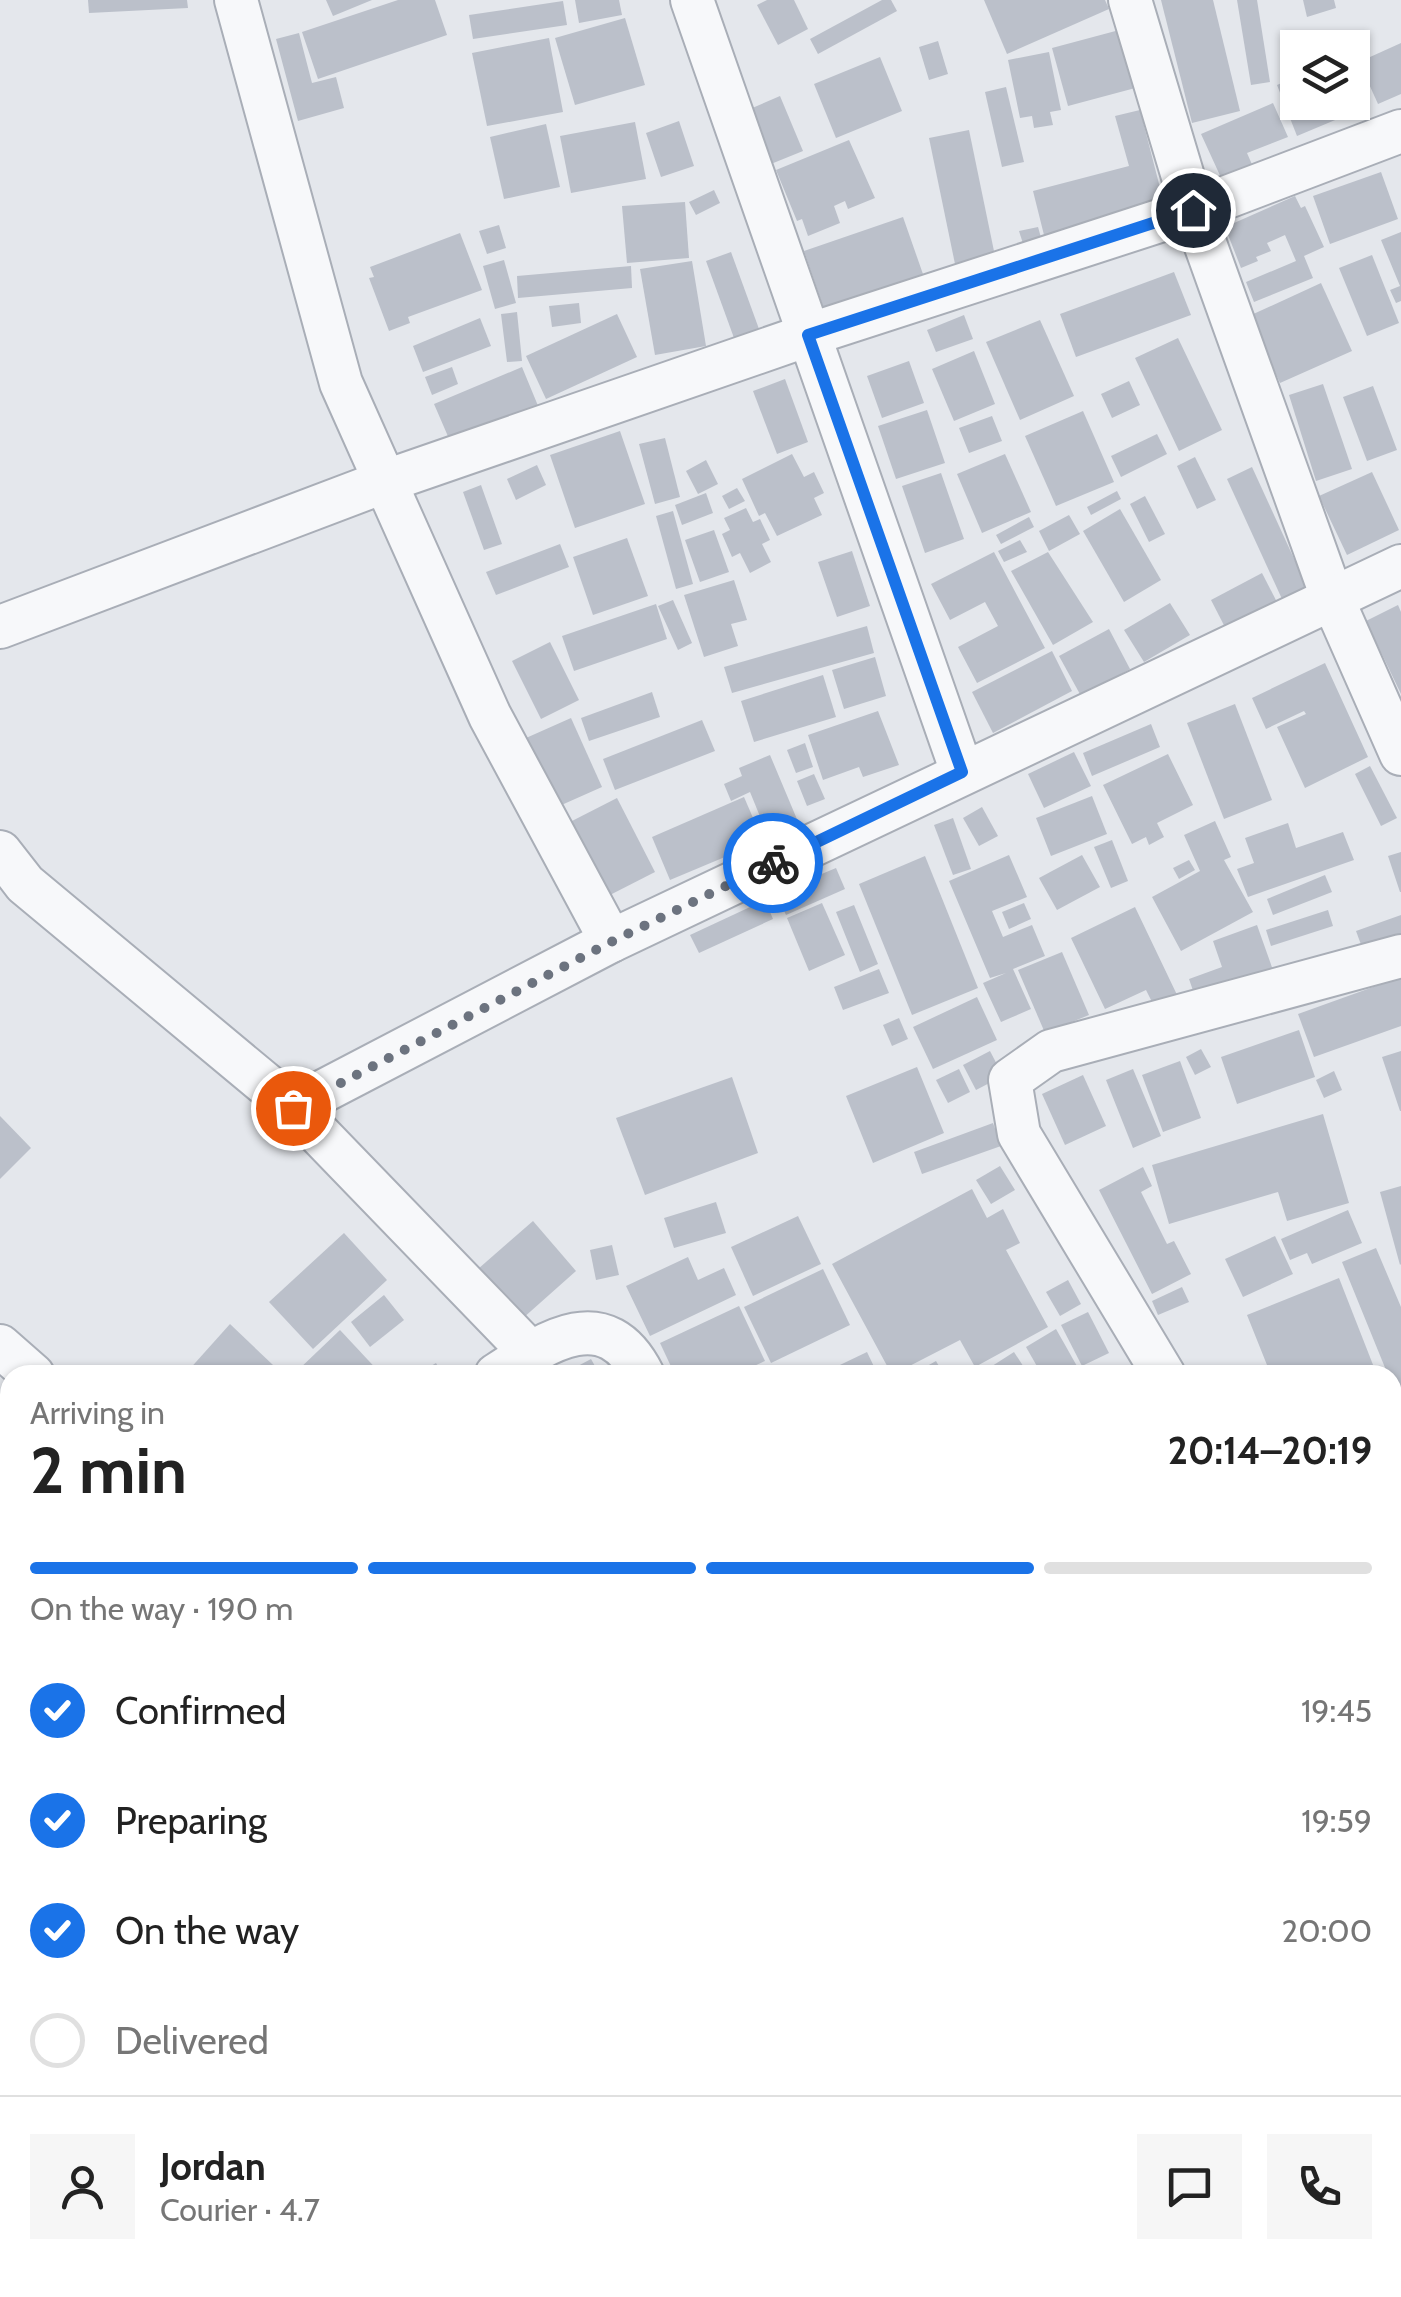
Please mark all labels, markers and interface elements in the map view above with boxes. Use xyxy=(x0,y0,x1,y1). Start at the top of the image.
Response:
map controls xyxy=(1280,30,1370,120)
button: layers xyxy=(1280,30,1370,120)
pin xyxy=(1151,168,1236,253)
icon: home xyxy=(1166,183,1221,238)
courier xyxy=(723,813,823,913)
icon: bike xyxy=(746,836,801,891)
pin xyxy=(251,1066,336,1151)
icon: bag xyxy=(266,1081,321,1136)
text: Arriving in xyxy=(30,1393,165,1432)
text: 20:14–20:19 xyxy=(1168,1427,1372,1474)
text: 2 min xyxy=(30,1430,187,1509)
text: On the way · 190 m xyxy=(30,1589,293,1628)
icon: check xyxy=(30,1683,85,1738)
text: Confirmed xyxy=(115,1687,286,1734)
text: 19:45 xyxy=(1301,1691,1372,1730)
icon: check xyxy=(30,1793,85,1848)
text: Preparing xyxy=(115,1797,267,1844)
text: 19:59 xyxy=(1301,1801,1372,1840)
icon: check xyxy=(30,1903,85,1958)
text: On the way xyxy=(115,1907,299,1954)
text: 20:00 xyxy=(1282,1911,1372,1950)
text: Delivered xyxy=(115,2017,269,2064)
button: person xyxy=(30,2134,135,2239)
button: chat xyxy=(1137,2134,1242,2239)
button: phone xyxy=(1267,2134,1372,2239)
text: Jordan xyxy=(160,2143,266,2190)
text: Courier · 4.7 xyxy=(160,2190,320,2229)

